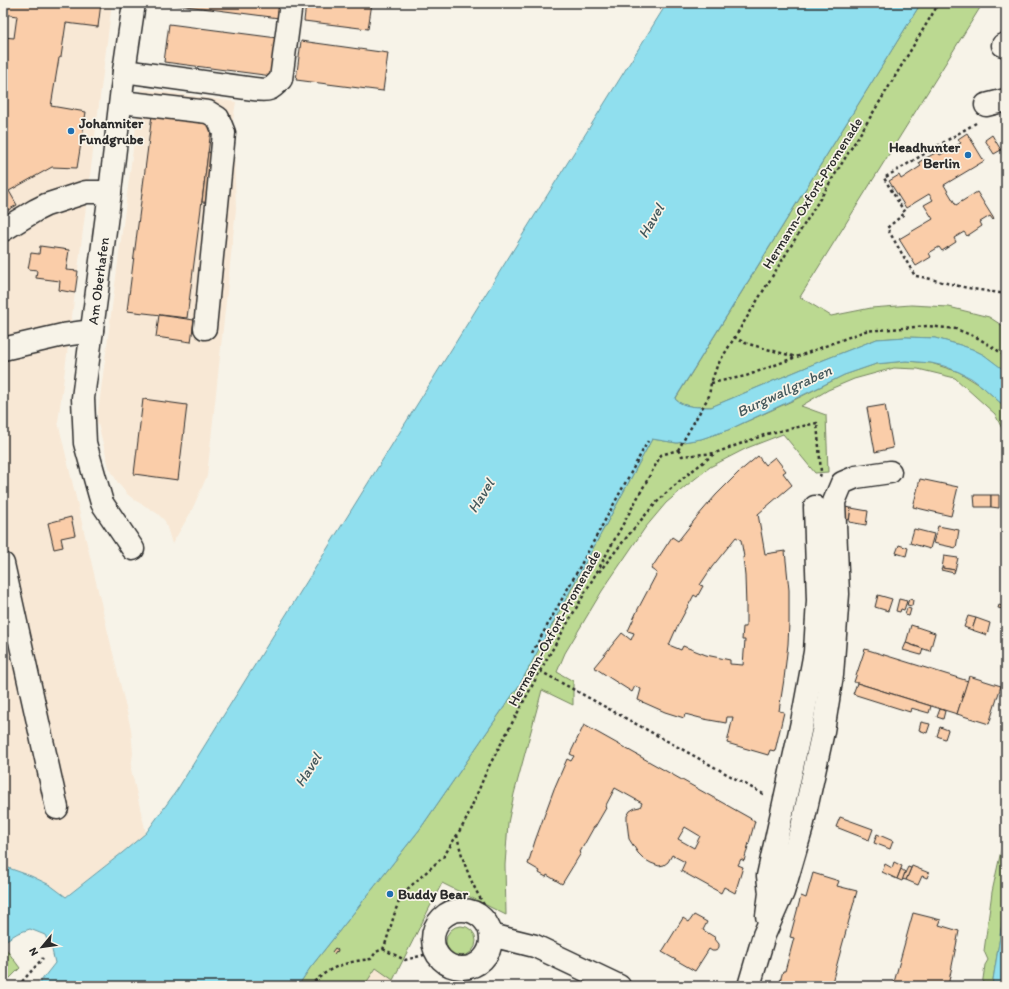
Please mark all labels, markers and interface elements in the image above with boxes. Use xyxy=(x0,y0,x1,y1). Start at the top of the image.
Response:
street label: Hermann-Oxfort-Promenade xyxy=(759,114,866,272)
place label: Johanniter Fundgrube xyxy=(78,115,144,148)
marker: Johanniter Fundgrube xyxy=(66,126,76,136)
place label: Headhunter Berlin xyxy=(889,139,961,172)
marker: Headhunter Berlin xyxy=(963,150,973,160)
water label: Havel xyxy=(634,199,669,241)
street label: Am Oberhafen xyxy=(85,236,113,326)
water label: Burgwallgraben xyxy=(734,361,835,421)
water label: Havel xyxy=(464,474,499,516)
street label: Hermann-Oxfort-Promenade xyxy=(504,547,605,709)
water label: Havel xyxy=(291,748,326,790)
place label: Buddy Bear xyxy=(398,886,469,903)
marker: Buddy Bear xyxy=(385,889,395,899)
north arrow xyxy=(22,927,62,967)
text: N xyxy=(26,945,41,958)

